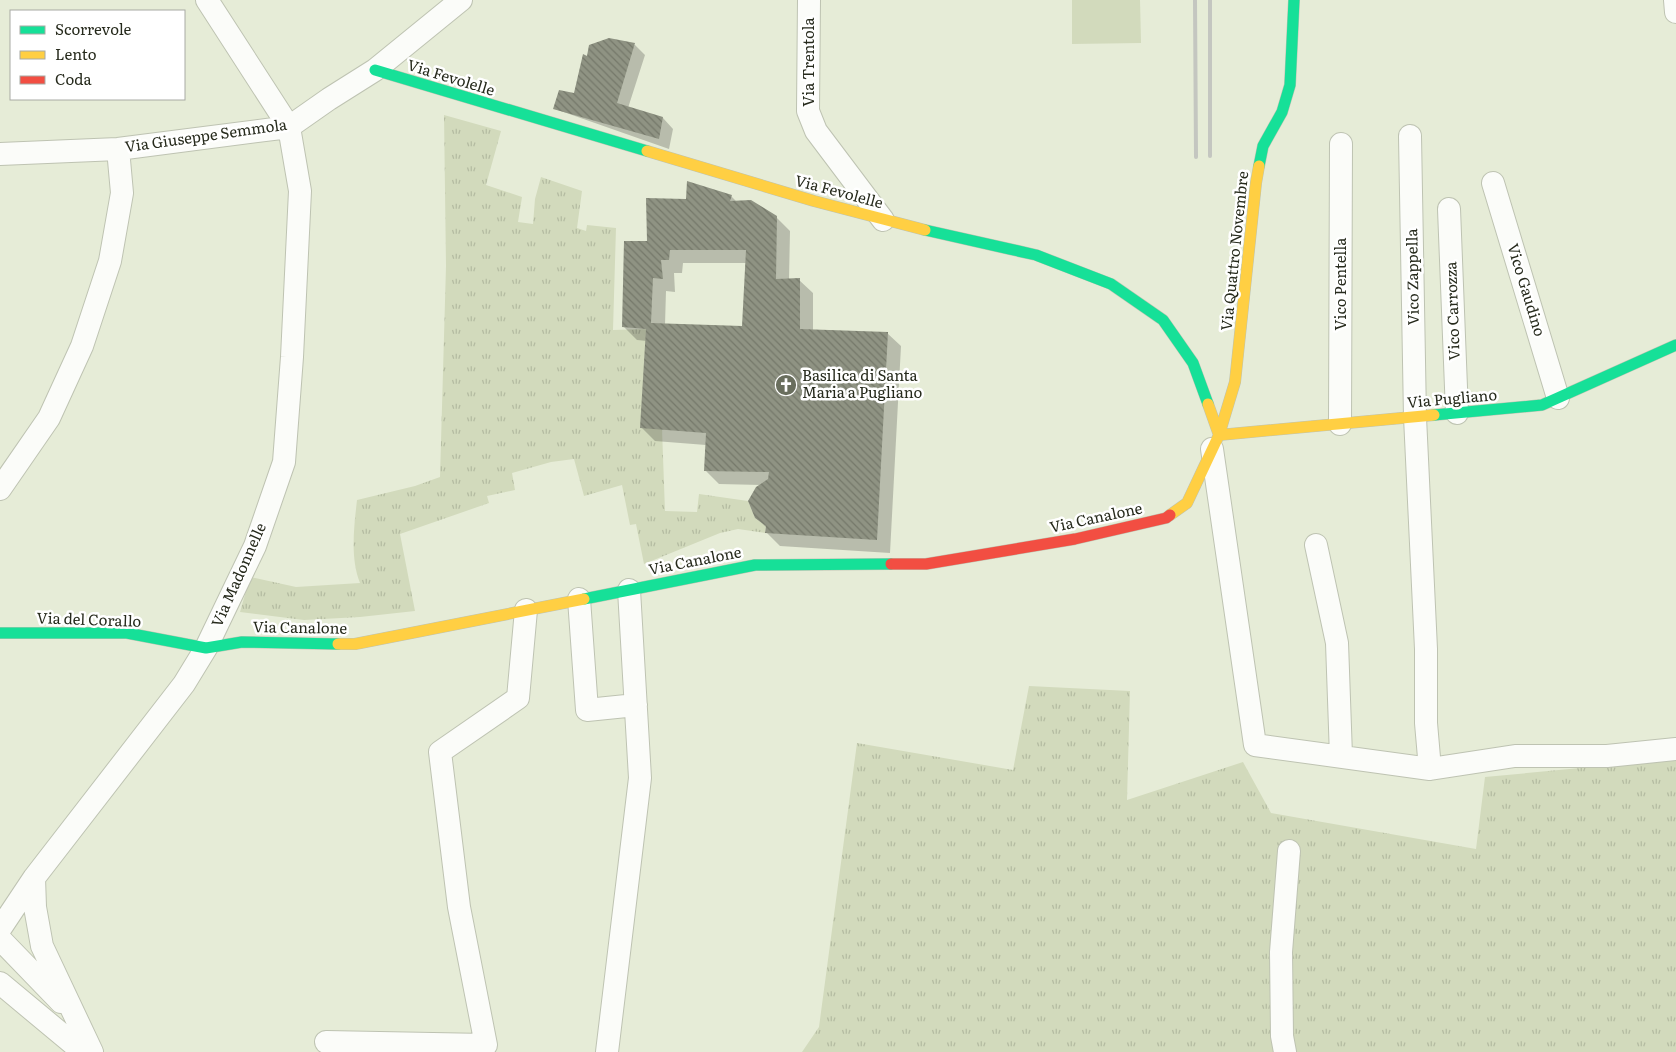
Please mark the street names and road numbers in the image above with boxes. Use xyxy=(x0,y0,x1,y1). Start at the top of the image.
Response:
street label: Via Trentola xyxy=(796,16,819,107)
street label: Via Fevolelle xyxy=(405,52,498,101)
street label: Via Giuseppe Semmola xyxy=(123,112,289,157)
street label: Via Fevolelle xyxy=(793,168,886,213)
street label: Via Quattro Novembre xyxy=(1214,170,1253,332)
street label: Vico Zappella xyxy=(1399,227,1424,326)
street label: Vico Pentella xyxy=(1328,237,1351,330)
street label: Vico Gaudino xyxy=(1502,240,1553,339)
street label: Vico Carrozza xyxy=(1438,260,1465,361)
street label: Via Pugliano xyxy=(1406,382,1498,413)
street label: Via Canalone xyxy=(1047,495,1144,538)
street label: Via Madonnelle xyxy=(204,518,271,630)
street label: Via Canalone xyxy=(646,539,743,580)
street label: Via del Corallo xyxy=(36,605,142,632)
street label: Via Canalone xyxy=(253,614,348,639)

